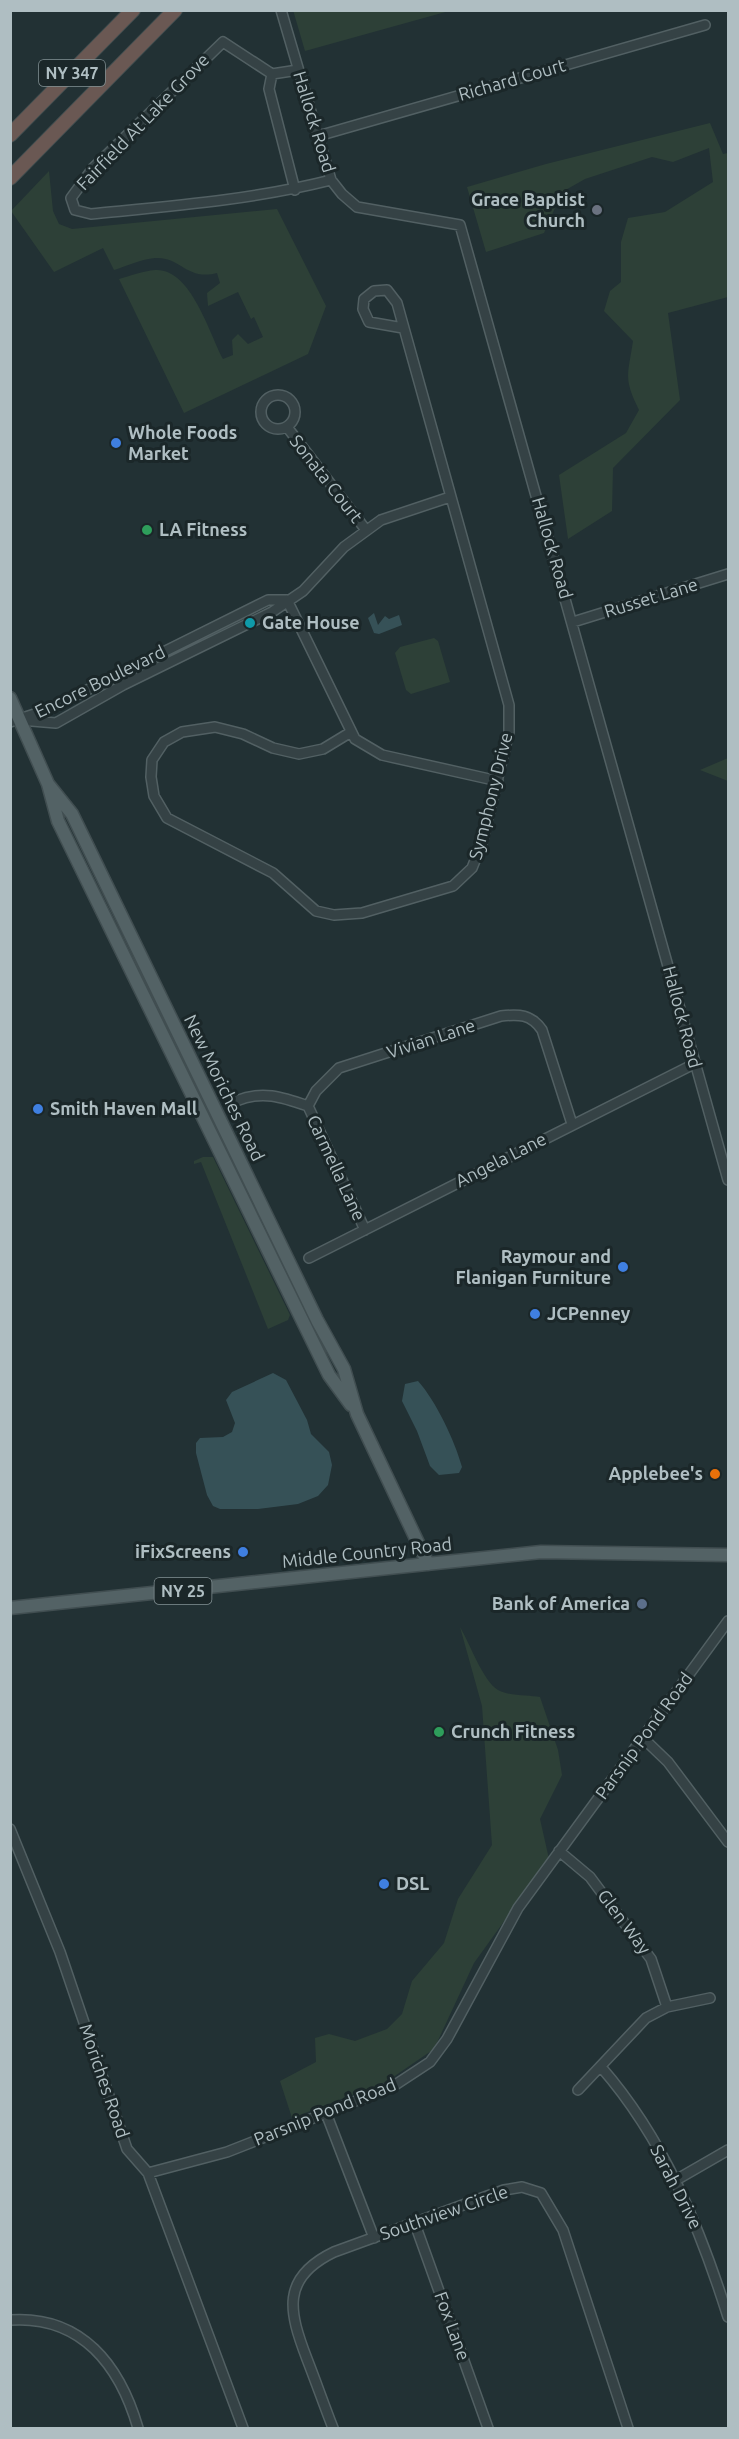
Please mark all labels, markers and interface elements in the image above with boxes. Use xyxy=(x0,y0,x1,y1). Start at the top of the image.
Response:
street label: Fairfield At Lake Grove xyxy=(72,49,213,194)
street label: Richard Court xyxy=(456,54,568,104)
road number: NY 347 xyxy=(39,60,105,86)
street label: Hallock Road xyxy=(290,69,340,175)
place label: Grace Baptist Church xyxy=(471,189,585,230)
marker: Grace Baptist Church xyxy=(590,203,604,217)
place label: Whole Foods Market xyxy=(128,422,237,463)
street label: Sonata Court xyxy=(286,431,367,526)
marker: Whole Foods Market xyxy=(109,436,123,450)
street label: Hallock Road xyxy=(529,495,577,601)
place label: LA Fitness xyxy=(159,519,247,539)
marker: LA Fitness xyxy=(140,523,154,537)
street label: Russet Lane xyxy=(601,573,700,621)
place label: Gate House xyxy=(262,612,360,632)
marker: Gate House xyxy=(243,616,257,630)
street label: Encore Boulevard xyxy=(31,641,168,721)
street label: Symphony Drive xyxy=(465,730,515,861)
street label: Hallock Road xyxy=(660,964,706,1070)
street label: New Moriches Road xyxy=(181,1011,269,1164)
street label: Vivian Lane xyxy=(384,1014,477,1062)
place label: Smith Haven Mall xyxy=(50,1098,198,1118)
marker: Smith Haven Mall xyxy=(31,1102,45,1116)
street label: Carmella Lane xyxy=(304,1112,370,1224)
street label: Angela Lane xyxy=(452,1128,549,1191)
place label: Raymour and Flanigan Furniture xyxy=(456,1246,611,1287)
marker: Raymour and Flanigan Furniture xyxy=(616,1260,630,1274)
place label: JCPenney xyxy=(547,1303,631,1323)
marker: JCPenney xyxy=(528,1307,542,1321)
place label: Applebee's xyxy=(609,1463,703,1483)
marker: Applebee's xyxy=(708,1467,722,1481)
street label: Middle Country Road xyxy=(281,1533,453,1571)
place label: iFixScreens xyxy=(135,1541,231,1561)
marker: iFixScreens xyxy=(236,1545,250,1559)
road number: NY 25 xyxy=(154,1578,212,1604)
place label: Bank of America xyxy=(492,1593,630,1613)
marker: Bank of America xyxy=(635,1597,649,1611)
street label: Parsnip Pond Road xyxy=(591,1668,696,1802)
place label: Crunch Fitness xyxy=(451,1721,575,1741)
marker: Crunch Fitness xyxy=(432,1725,446,1739)
place label: DSL xyxy=(396,1873,429,1893)
marker: DSL xyxy=(377,1877,391,1891)
street label: Glen Way xyxy=(594,1885,656,1958)
street label: Moriches Road xyxy=(76,2021,134,2140)
street label: Parsnip Pond Road xyxy=(251,2073,399,2149)
street label: Sarah Drive xyxy=(647,2141,707,2232)
street label: Southview Circle xyxy=(377,2181,510,2243)
street label: Fox Lane xyxy=(431,2289,475,2363)

